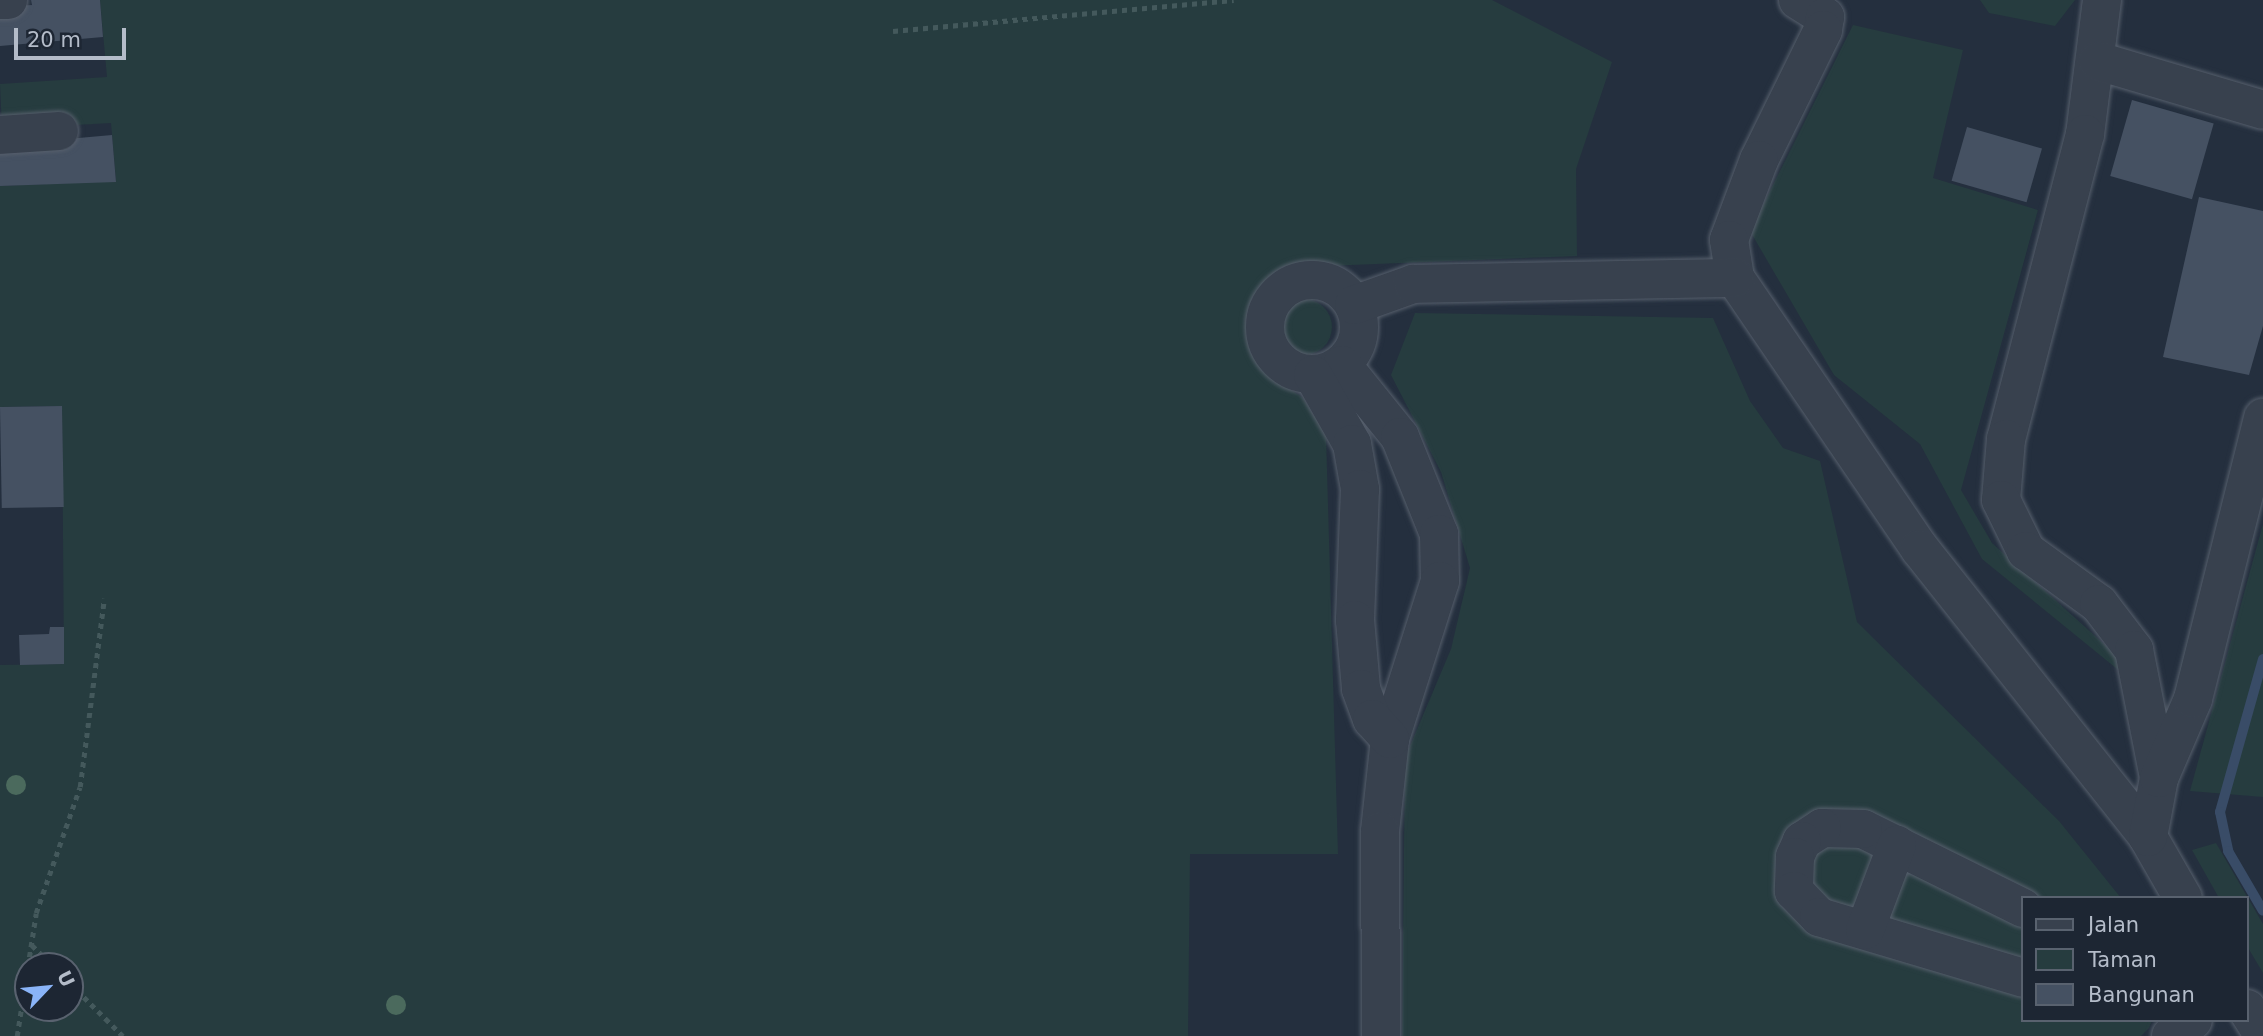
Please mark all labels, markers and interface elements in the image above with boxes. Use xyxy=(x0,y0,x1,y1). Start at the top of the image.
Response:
scale bar xyxy=(18,14,130,58)
text: 20 m xyxy=(27,28,81,52)
legend xyxy=(2022,896,2249,1022)
text: Jalan xyxy=(2088,913,2139,937)
text: Taman xyxy=(2088,948,2157,972)
north arrow xyxy=(14,952,84,1022)
text: U xyxy=(53,967,79,990)
text: Bangunan xyxy=(2088,983,2195,1007)

